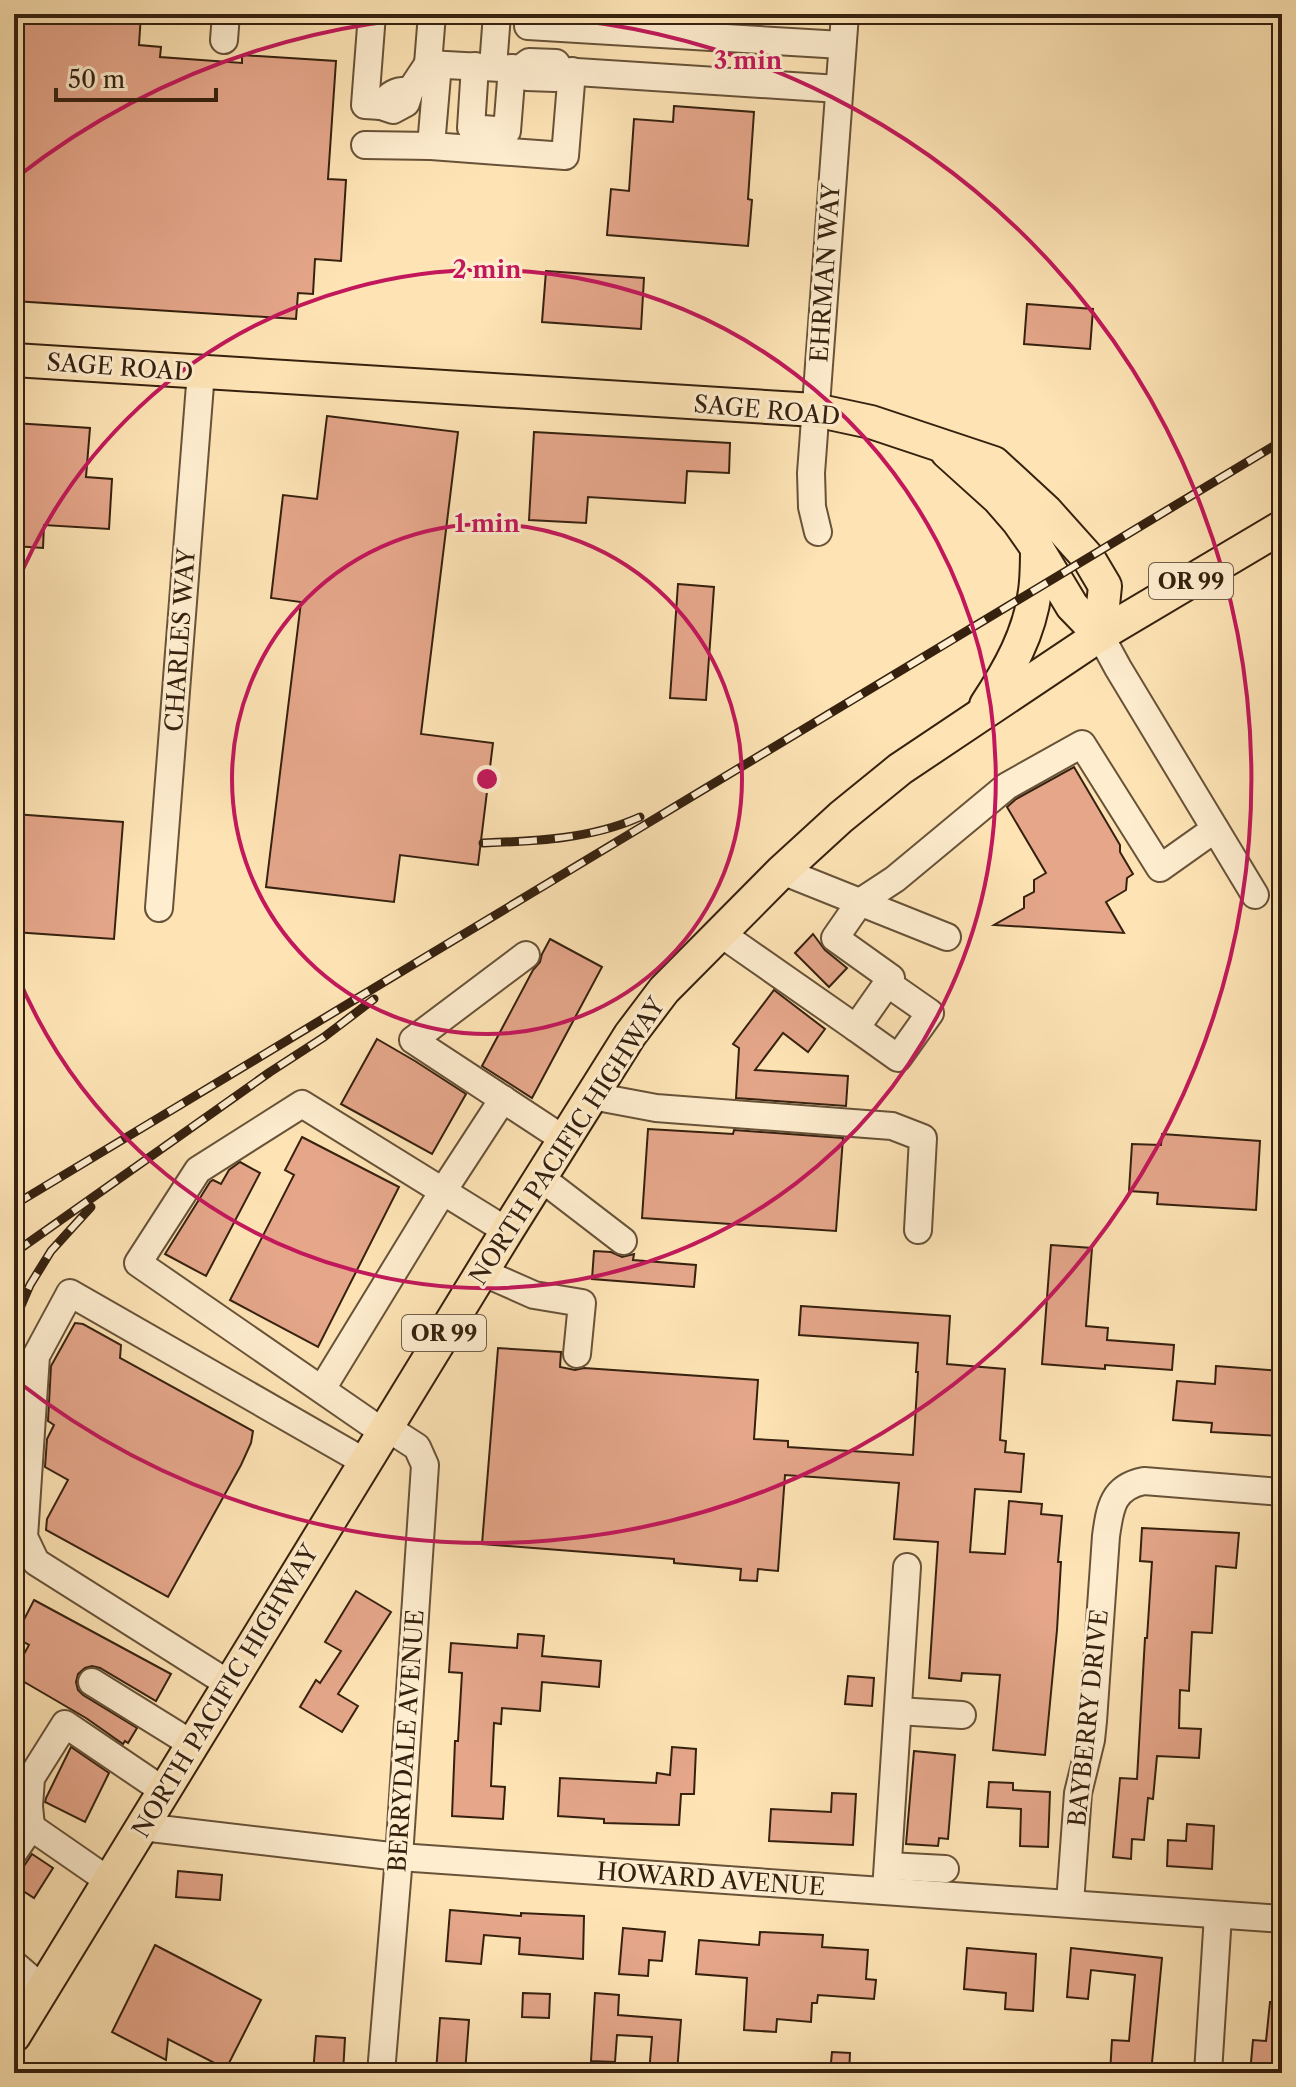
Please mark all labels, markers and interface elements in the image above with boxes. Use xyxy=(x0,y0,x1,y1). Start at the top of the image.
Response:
text: 3 min xyxy=(714,46,783,75)
scale bar xyxy=(56,52,216,102)
text: 50 m xyxy=(68,65,125,94)
street label: EHRMAN WAY xyxy=(804,182,846,363)
text: 2 min xyxy=(452,255,522,284)
street label: SAGE ROAD xyxy=(46,347,194,387)
street label: SAGE ROAD xyxy=(693,389,841,431)
text: 1 min xyxy=(454,509,520,538)
street label: CHARLES WAY xyxy=(159,546,201,733)
road number: OR 99 xyxy=(1149,563,1233,599)
centre of rings xyxy=(473,765,501,793)
street label: NORTH PACIFIC HIGHWAY xyxy=(463,991,671,1290)
road number: OR 99 xyxy=(402,1315,486,1351)
street label: NORTH PACIFIC HIGHWAY xyxy=(126,1539,325,1843)
street label: BAYBERRY DRIVE xyxy=(1062,1608,1114,1828)
street label: BERRYDALE AVENUE xyxy=(382,1609,430,1873)
street label: HOWARD AVENUE xyxy=(596,1857,826,1901)

